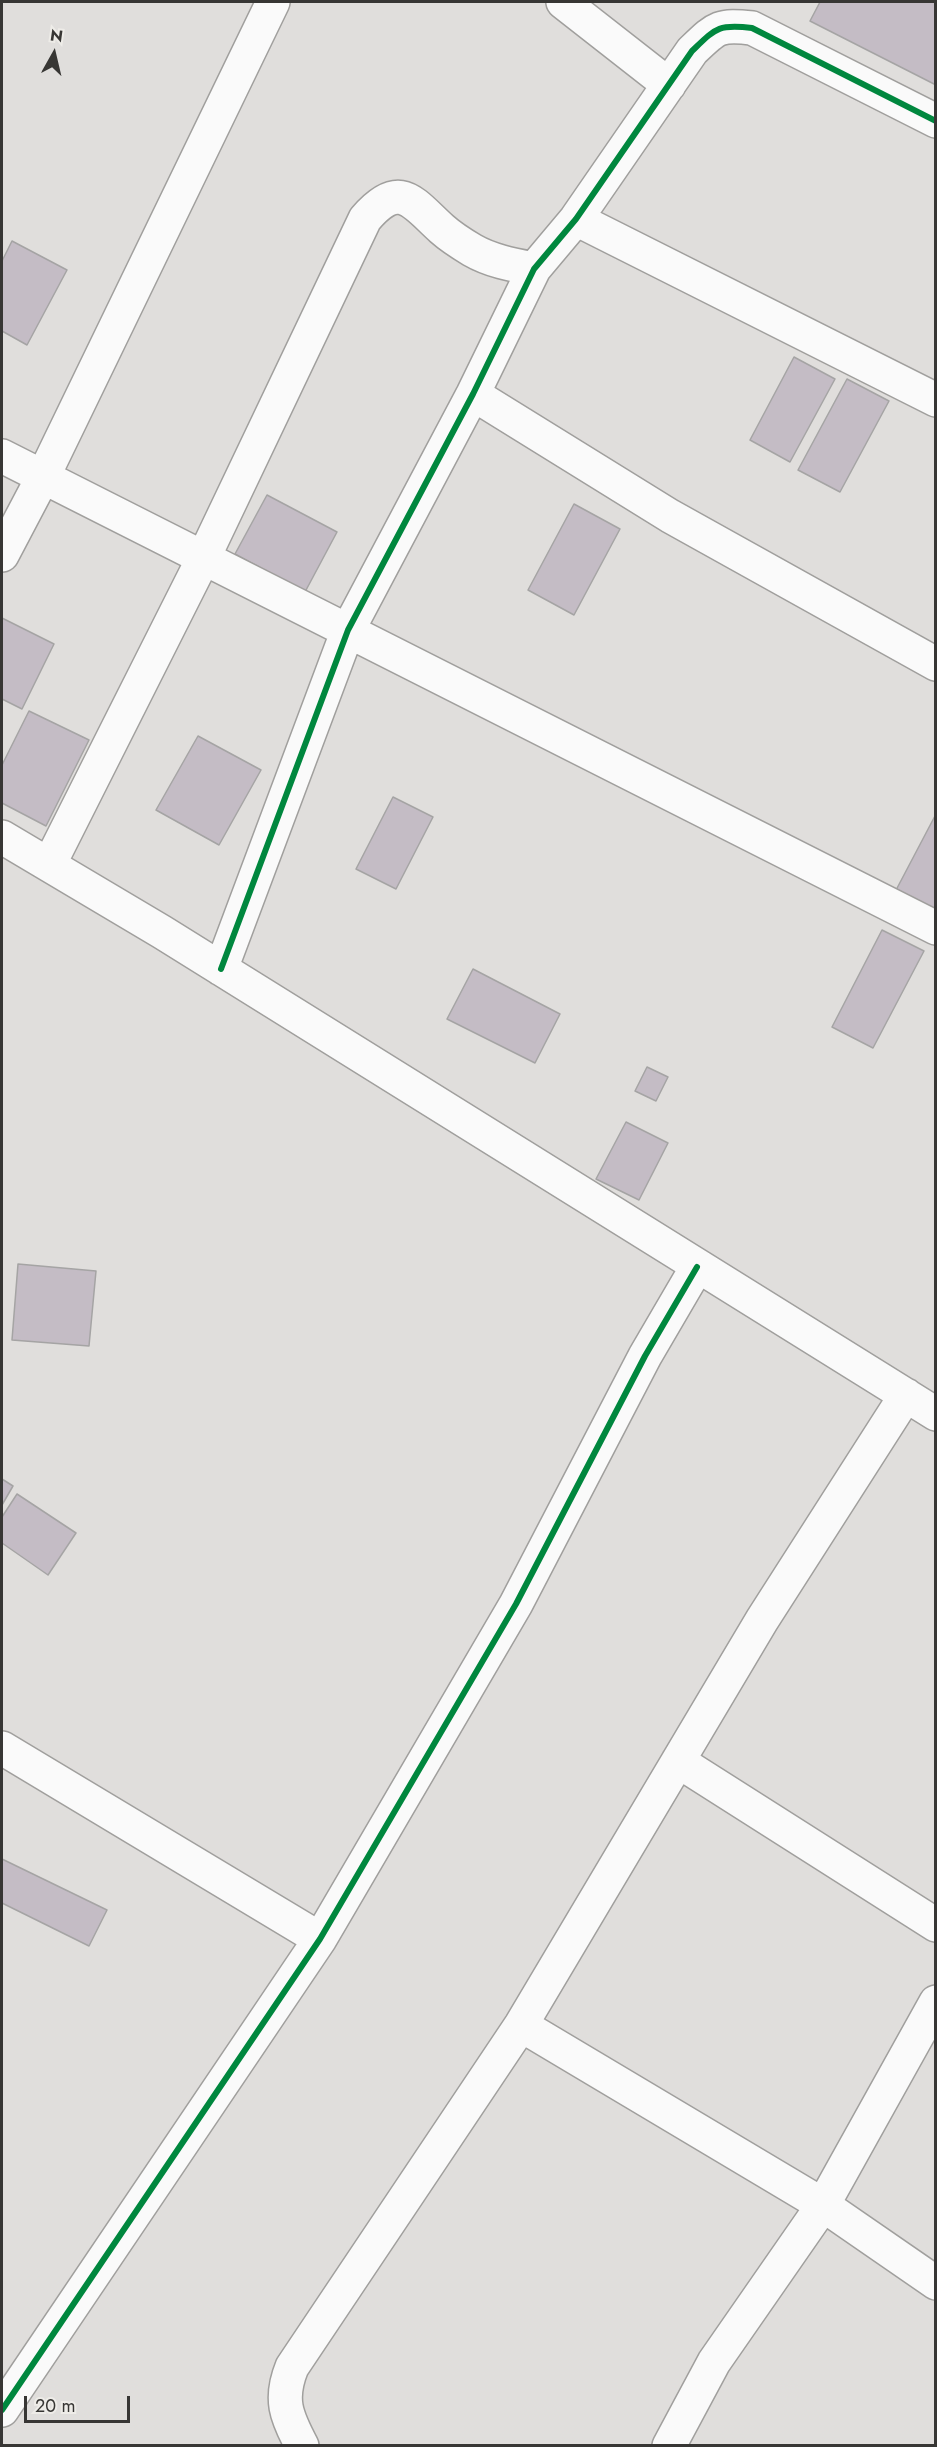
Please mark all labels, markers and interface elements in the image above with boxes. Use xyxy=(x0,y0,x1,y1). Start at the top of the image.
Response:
text: N xyxy=(49,23,64,48)
north arrow xyxy=(24,24,84,84)
scale bar xyxy=(27,2384,134,2422)
text: 20 m xyxy=(35,2393,75,2419)

